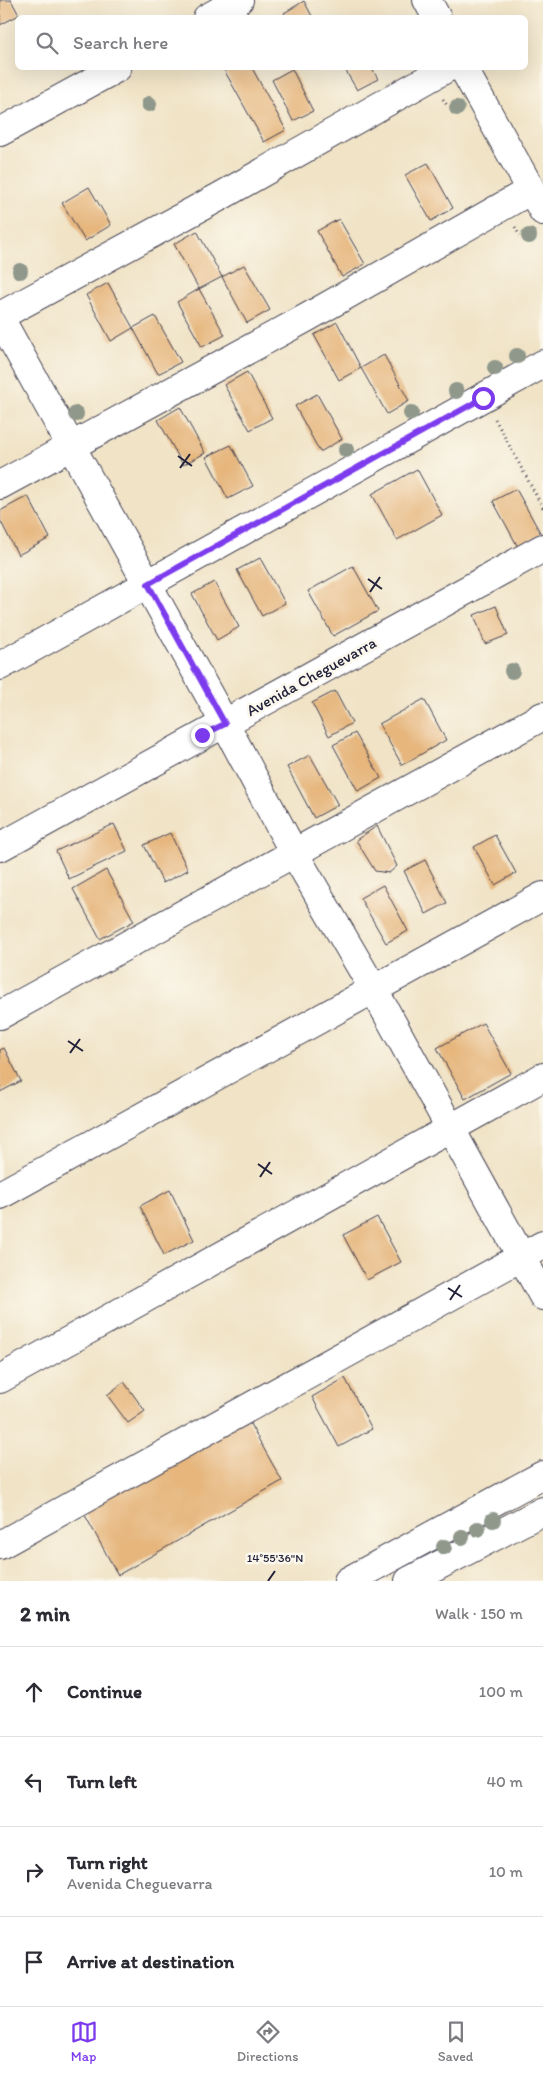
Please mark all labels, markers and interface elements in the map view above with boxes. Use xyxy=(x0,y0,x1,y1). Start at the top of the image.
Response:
search box xyxy=(15,15,528,70)
icon: search xyxy=(33,29,61,57)
text: Search here xyxy=(73,31,168,54)
route start xyxy=(472,387,495,410)
street label: Avenida Cheguevarra xyxy=(243,633,380,720)
route end xyxy=(191,724,214,747)
text: 14°55'36"N xyxy=(247,1551,303,1565)
text: 2 min xyxy=(20,1601,70,1626)
text: Walk · 150 m xyxy=(435,1604,523,1623)
icon: ahead xyxy=(20,1678,48,1706)
text: Continue xyxy=(67,1680,142,1703)
text: 100 m xyxy=(479,1682,523,1701)
icon: left xyxy=(20,1768,48,1796)
text: Turn left xyxy=(67,1770,137,1793)
text: 40 m xyxy=(486,1772,523,1791)
text: Turn right xyxy=(67,1851,148,1874)
icon: right xyxy=(20,1858,48,1886)
text: 10 m xyxy=(489,1862,523,1881)
text: Avenida Cheguevarra xyxy=(67,1874,212,1893)
icon: arrive xyxy=(20,1948,48,1976)
text: Arrive at destination xyxy=(67,1950,234,1973)
tab: Map xyxy=(70,2018,98,2065)
tab: Directions xyxy=(237,2018,298,2065)
tab: Saved xyxy=(438,2018,473,2065)

